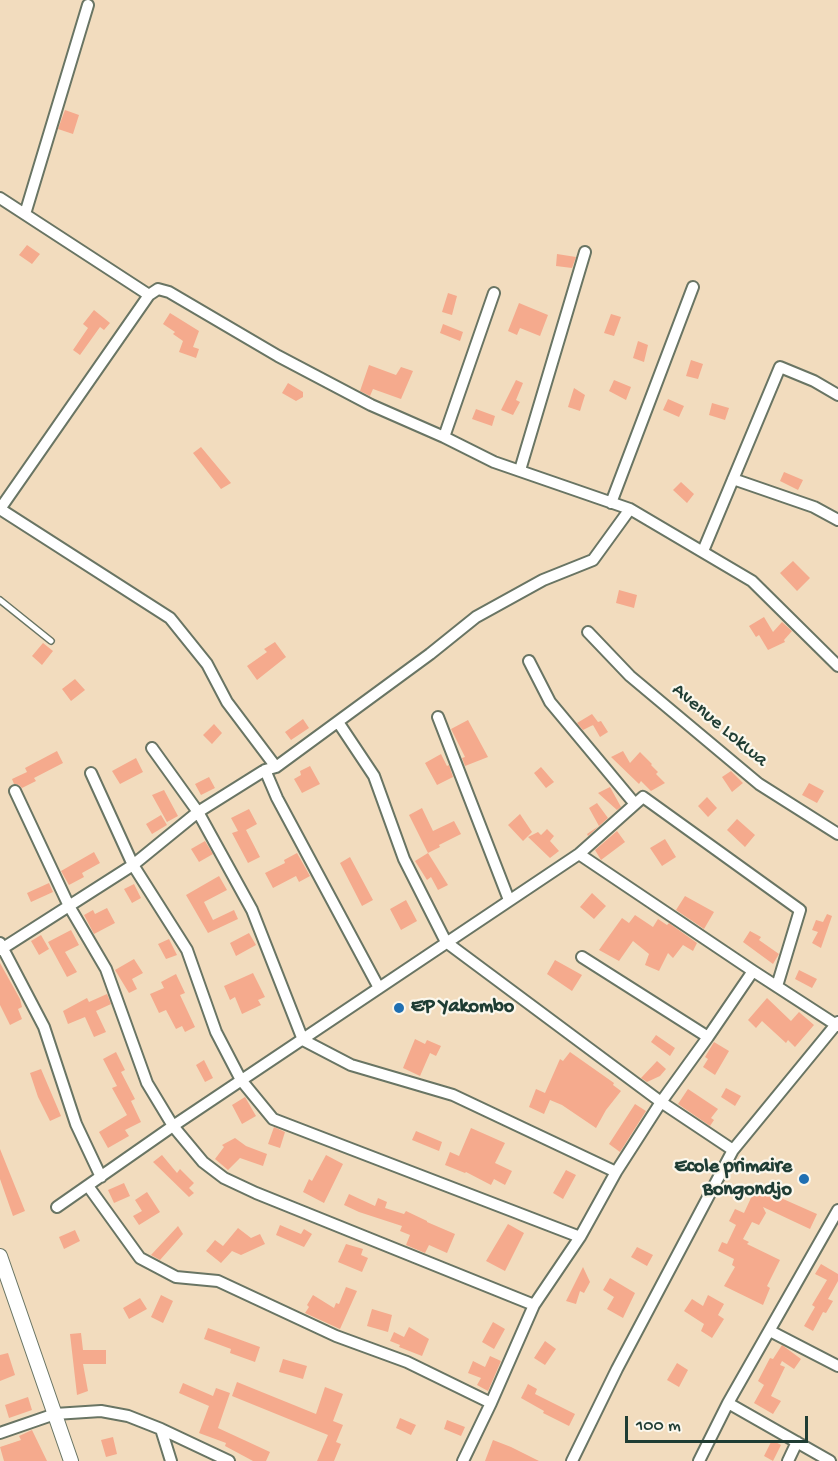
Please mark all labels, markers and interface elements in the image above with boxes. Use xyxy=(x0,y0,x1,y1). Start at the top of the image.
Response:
street label: Avenue Lokwa xyxy=(666,679,772,773)
place label: EP Yakombo xyxy=(411,996,514,1020)
marker: EP Yakombo xyxy=(392,1001,406,1015)
place label: Ecole primaire Bongondjo xyxy=(675,1156,792,1203)
marker: Ecole primaire Bongondjo xyxy=(797,1172,811,1186)
scale bar xyxy=(628,1404,811,1442)
text: 100 m xyxy=(636,1416,681,1437)

